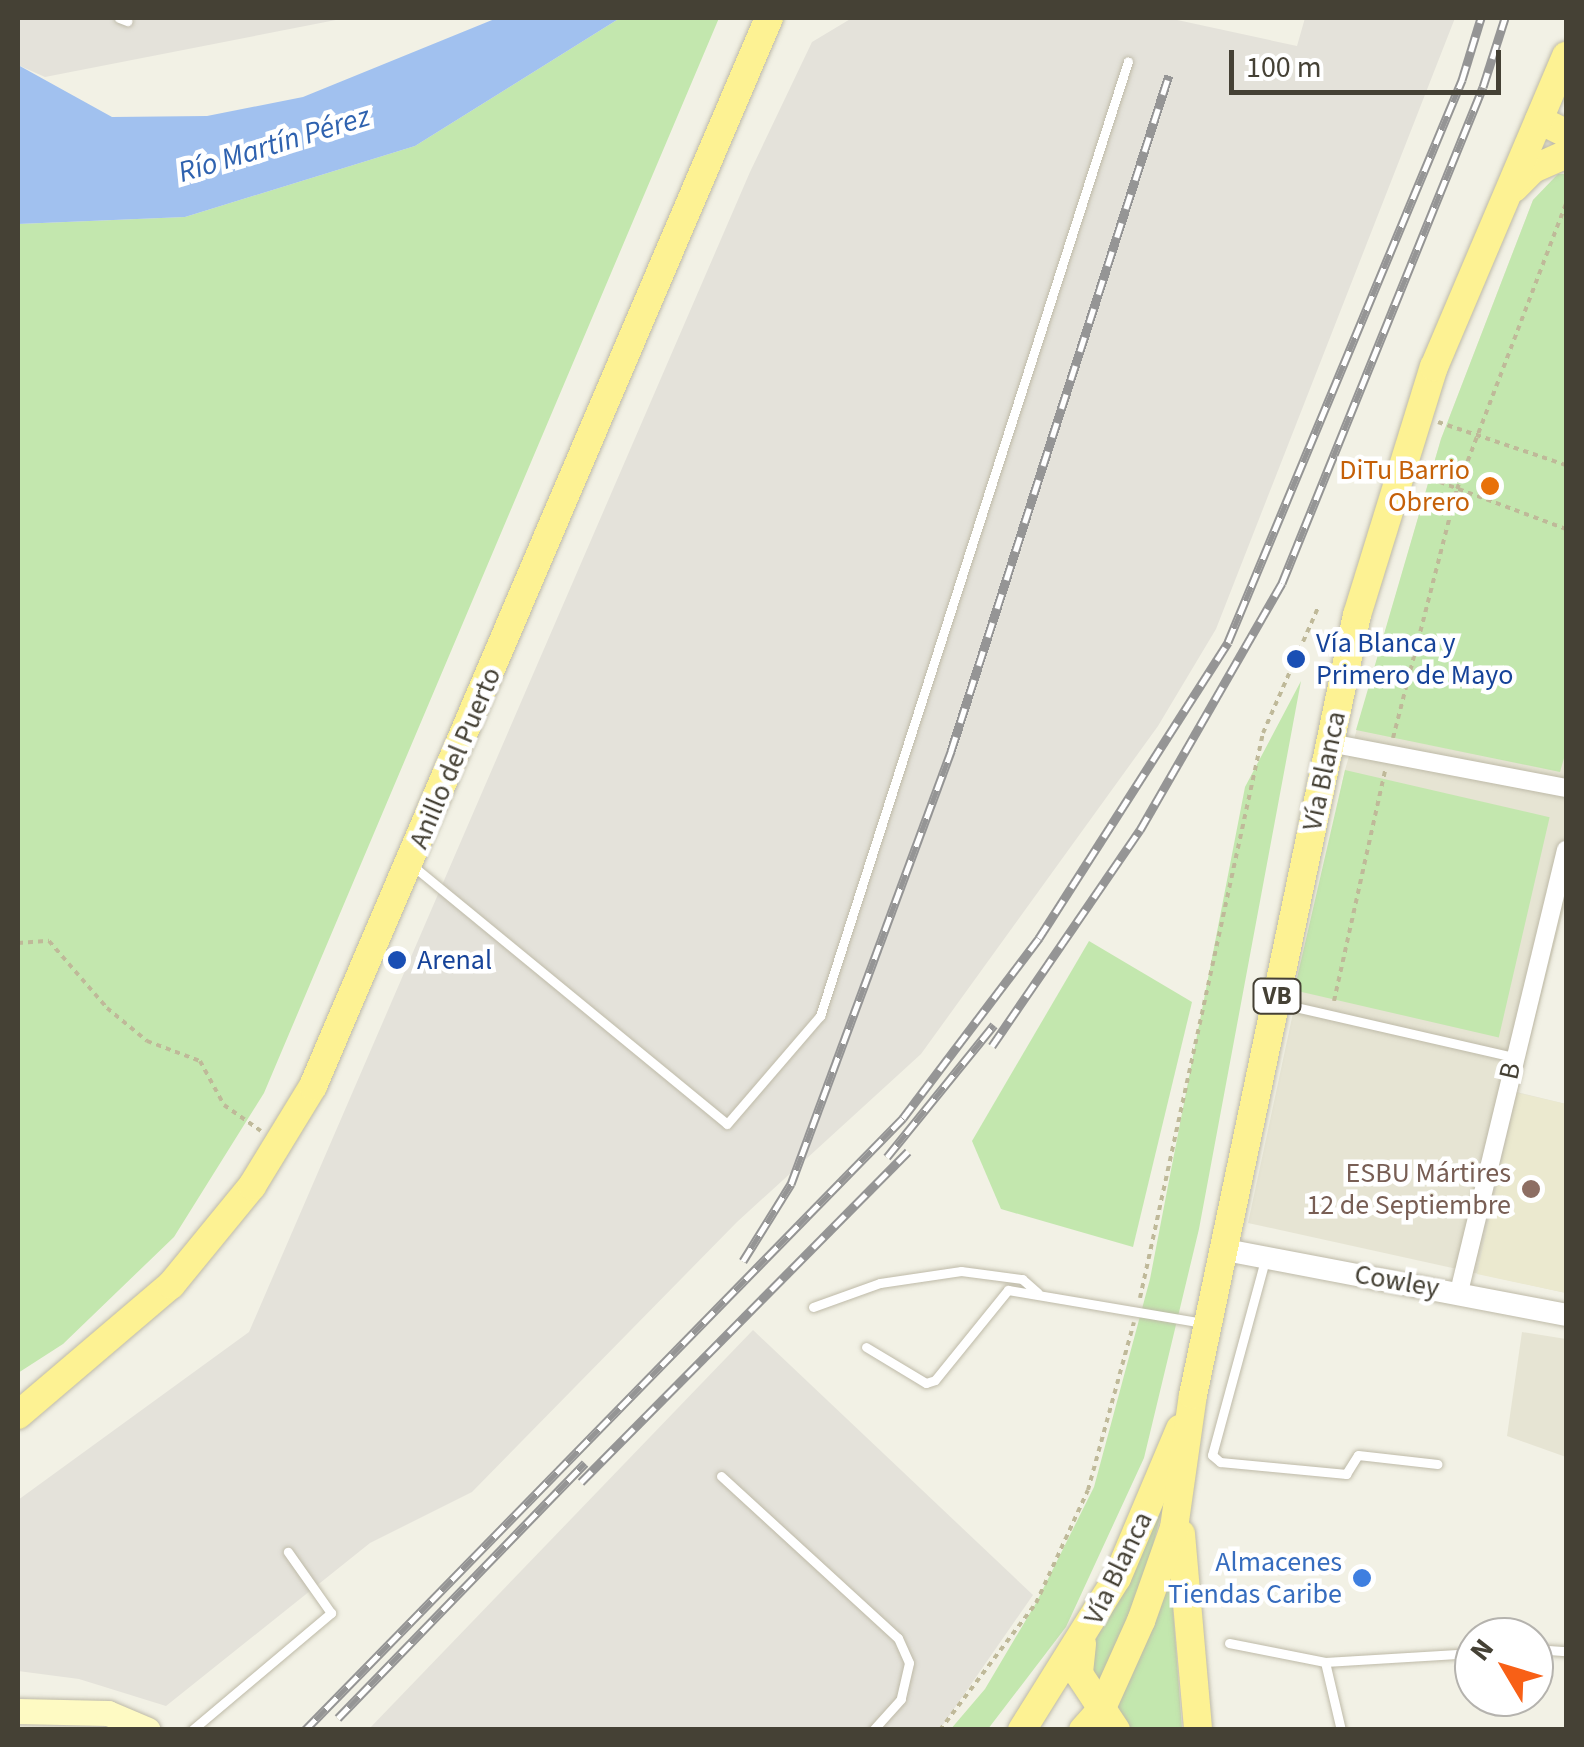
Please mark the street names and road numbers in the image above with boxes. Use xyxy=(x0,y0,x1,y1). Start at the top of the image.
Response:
street label: Anillo del Puerto xyxy=(402,662,508,854)
street label: Vía Blanca xyxy=(1295,708,1353,834)
road number: VB xyxy=(1252,976,1302,1016)
street label: B xyxy=(1492,1059,1528,1083)
street label: Cowley xyxy=(1352,1257,1442,1305)
street label: Vía Blanca xyxy=(1076,1506,1160,1630)

